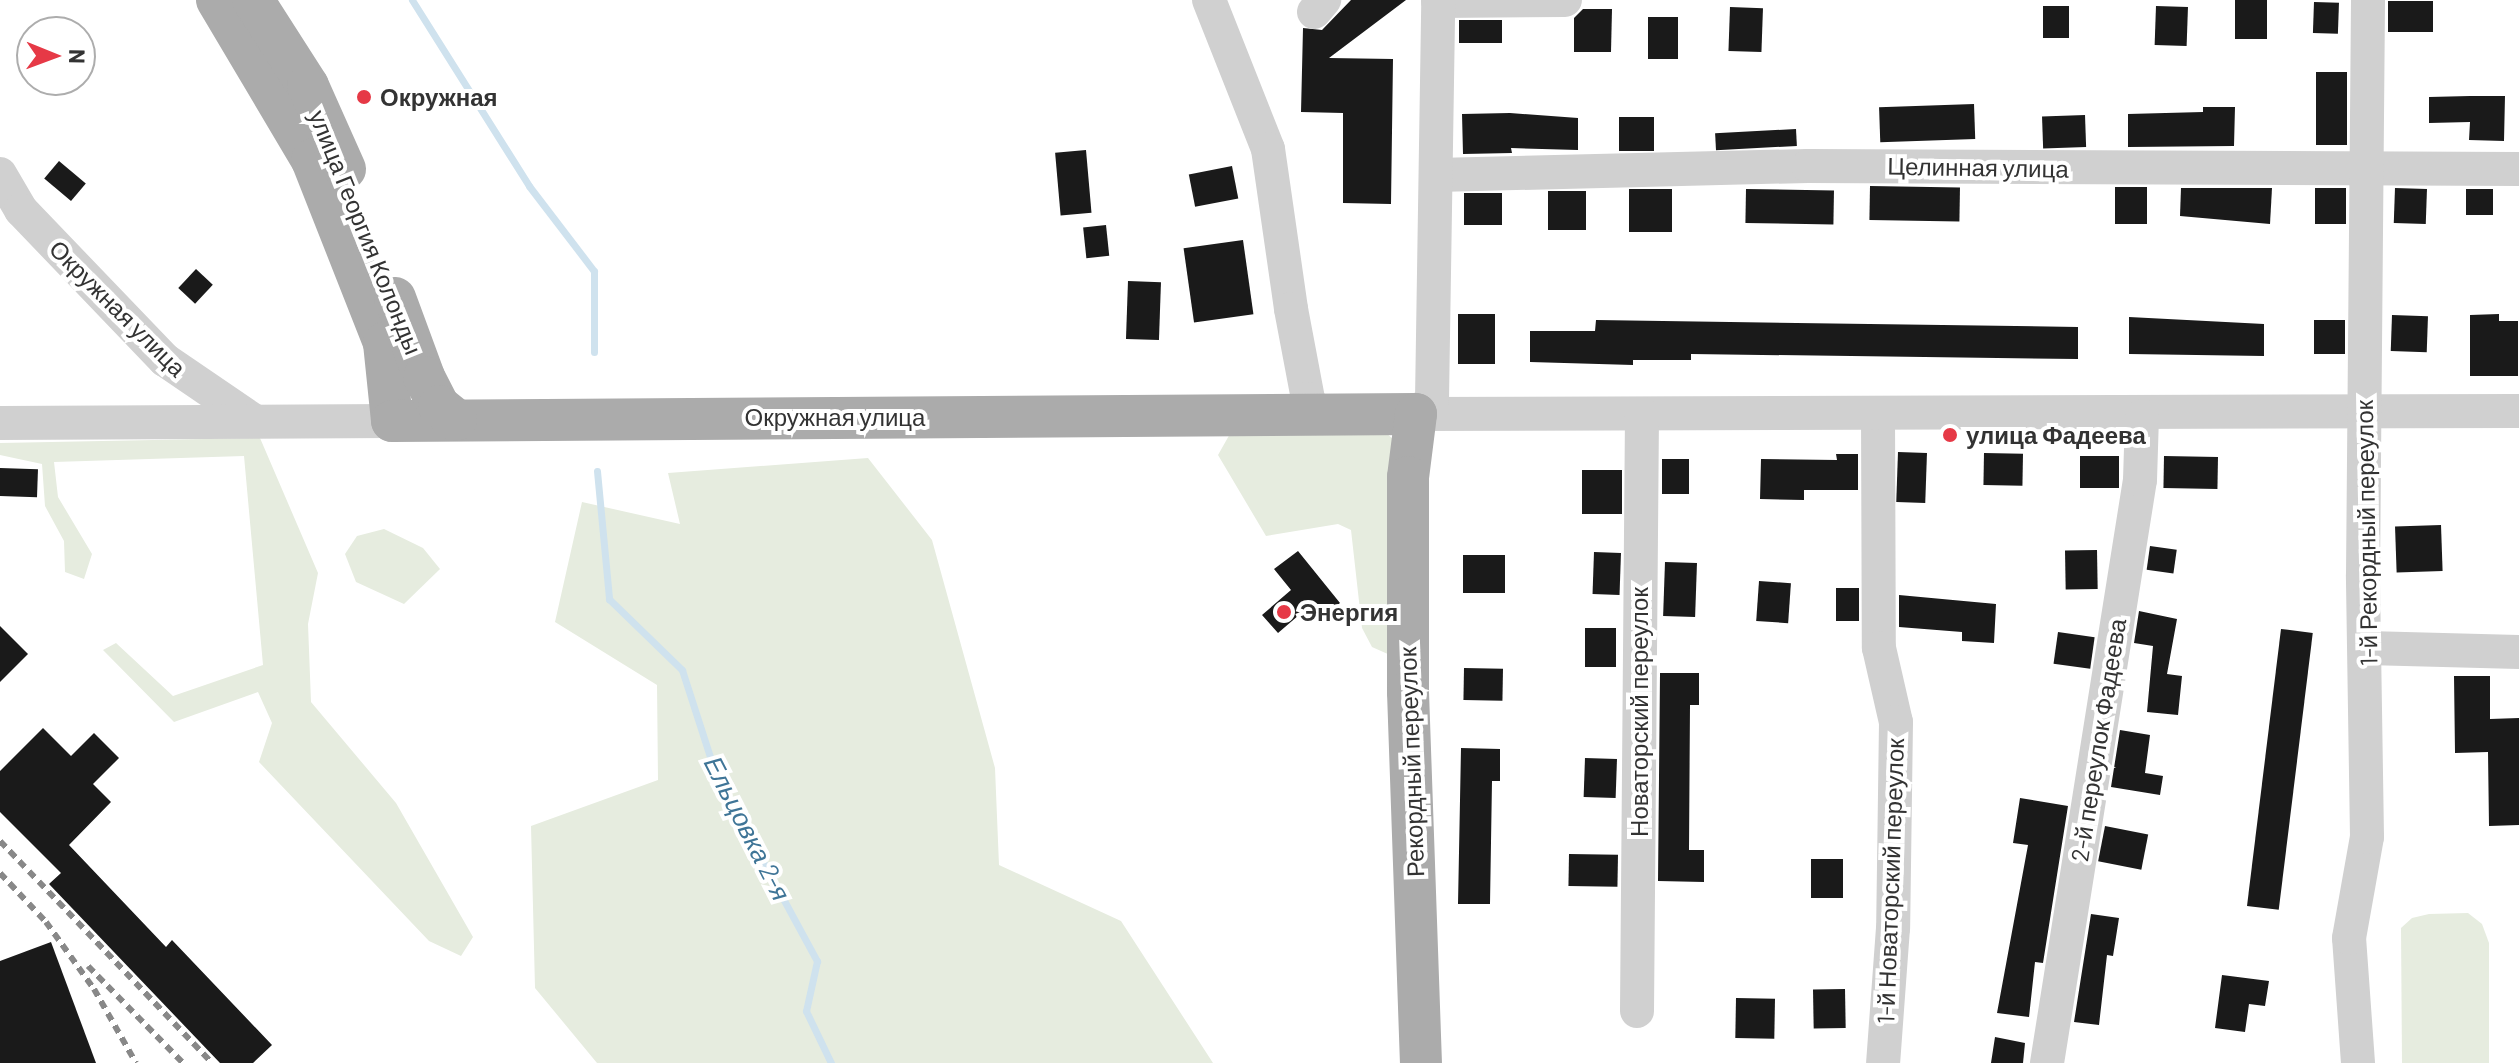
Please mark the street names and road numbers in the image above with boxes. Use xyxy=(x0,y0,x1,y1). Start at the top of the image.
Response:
street label: улица Георгия Колонды xyxy=(304,106,428,358)
street label: Целинная улица xyxy=(1887,151,2069,183)
street label: Окружная улица xyxy=(44,234,192,382)
street label: 1-й Рекордный переулок xyxy=(2349,400,2383,666)
street label: Окружная улица xyxy=(745,403,925,431)
street label: Новаторский переулок xyxy=(1625,587,1653,837)
street label: 2-й переулок Фадеева xyxy=(2065,616,2131,864)
street label: Рекордный переулок xyxy=(1393,646,1429,878)
street label: 1-й Новаторский переулок xyxy=(1871,738,1909,1024)

